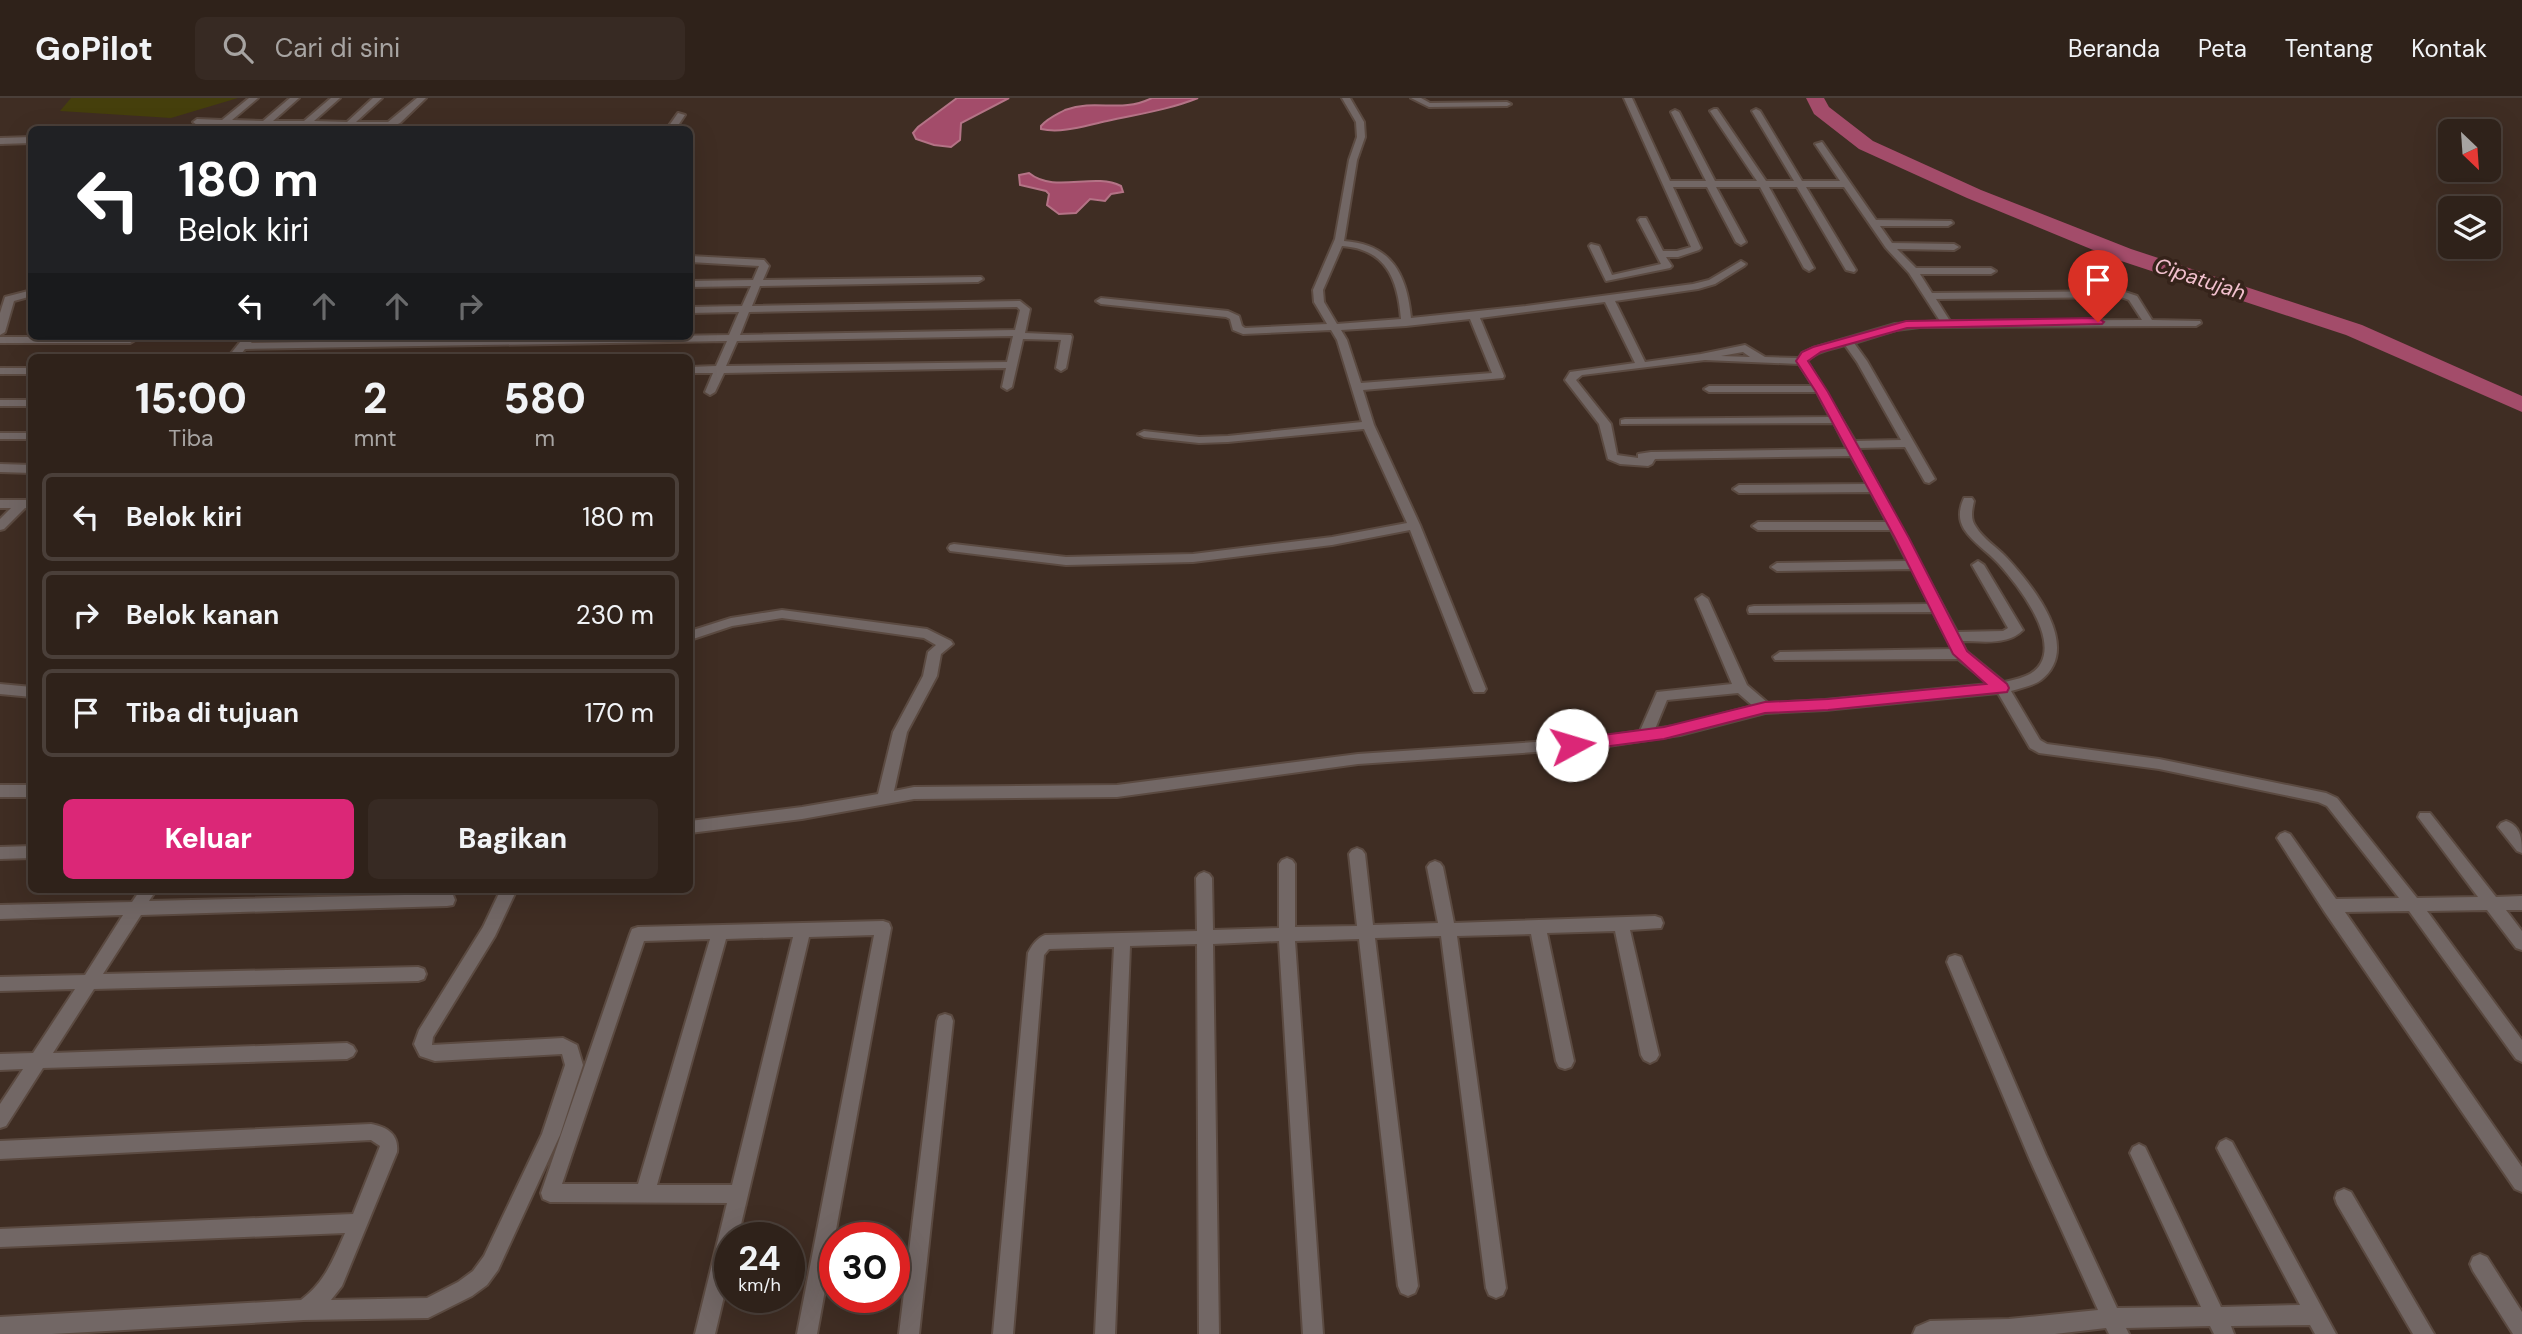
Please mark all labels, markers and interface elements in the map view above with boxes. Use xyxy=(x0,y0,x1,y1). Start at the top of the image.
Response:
search box xyxy=(195,17,685,80)
text: GoPilot xyxy=(35,27,153,70)
icon: search xyxy=(219,29,257,67)
text: Cari di sini xyxy=(275,31,400,65)
text: Beranda xyxy=(2068,33,2160,64)
text: Peta xyxy=(2198,33,2247,64)
text: Tentang xyxy=(2285,33,2373,64)
text: Kontak xyxy=(2411,33,2487,64)
north arrow xyxy=(2438,119,2501,182)
map controls xyxy=(2438,119,2501,259)
text: 180 m xyxy=(178,147,319,211)
icon: left xyxy=(63,154,154,245)
button: layers xyxy=(2438,196,2501,259)
text: Belok kiri xyxy=(178,209,310,251)
pin xyxy=(2068,250,2128,322)
water label: Cipatujah xyxy=(2151,251,2249,307)
icon: arrive xyxy=(2079,261,2117,299)
icon: left xyxy=(232,287,270,325)
icon: ahead xyxy=(305,287,343,325)
icon: ahead xyxy=(378,287,416,325)
icon: right xyxy=(451,287,489,325)
text: 15:00 xyxy=(135,371,247,426)
text: 2 xyxy=(363,371,387,426)
text: 580 xyxy=(504,371,586,426)
text: Tiba xyxy=(168,423,214,453)
text: mnt xyxy=(354,423,397,453)
text: m xyxy=(535,423,555,453)
icon: left xyxy=(67,498,105,536)
text: Belok kiri xyxy=(126,500,242,534)
text: 180 m xyxy=(582,500,654,534)
icon: right xyxy=(67,596,105,634)
text: Belok kanan xyxy=(126,598,279,632)
text: 230 m xyxy=(576,598,654,632)
icon: arrive xyxy=(67,694,105,732)
text: Tiba di tujuan xyxy=(126,696,299,730)
text: 170 m xyxy=(585,696,654,730)
position arrow xyxy=(1535,708,1609,782)
button: Keluar xyxy=(63,799,354,879)
button: Bagikan xyxy=(368,799,658,879)
speed limit sign: 30 xyxy=(819,1222,910,1313)
text: 24 xyxy=(738,1235,781,1281)
text: km/h xyxy=(738,1273,781,1297)

